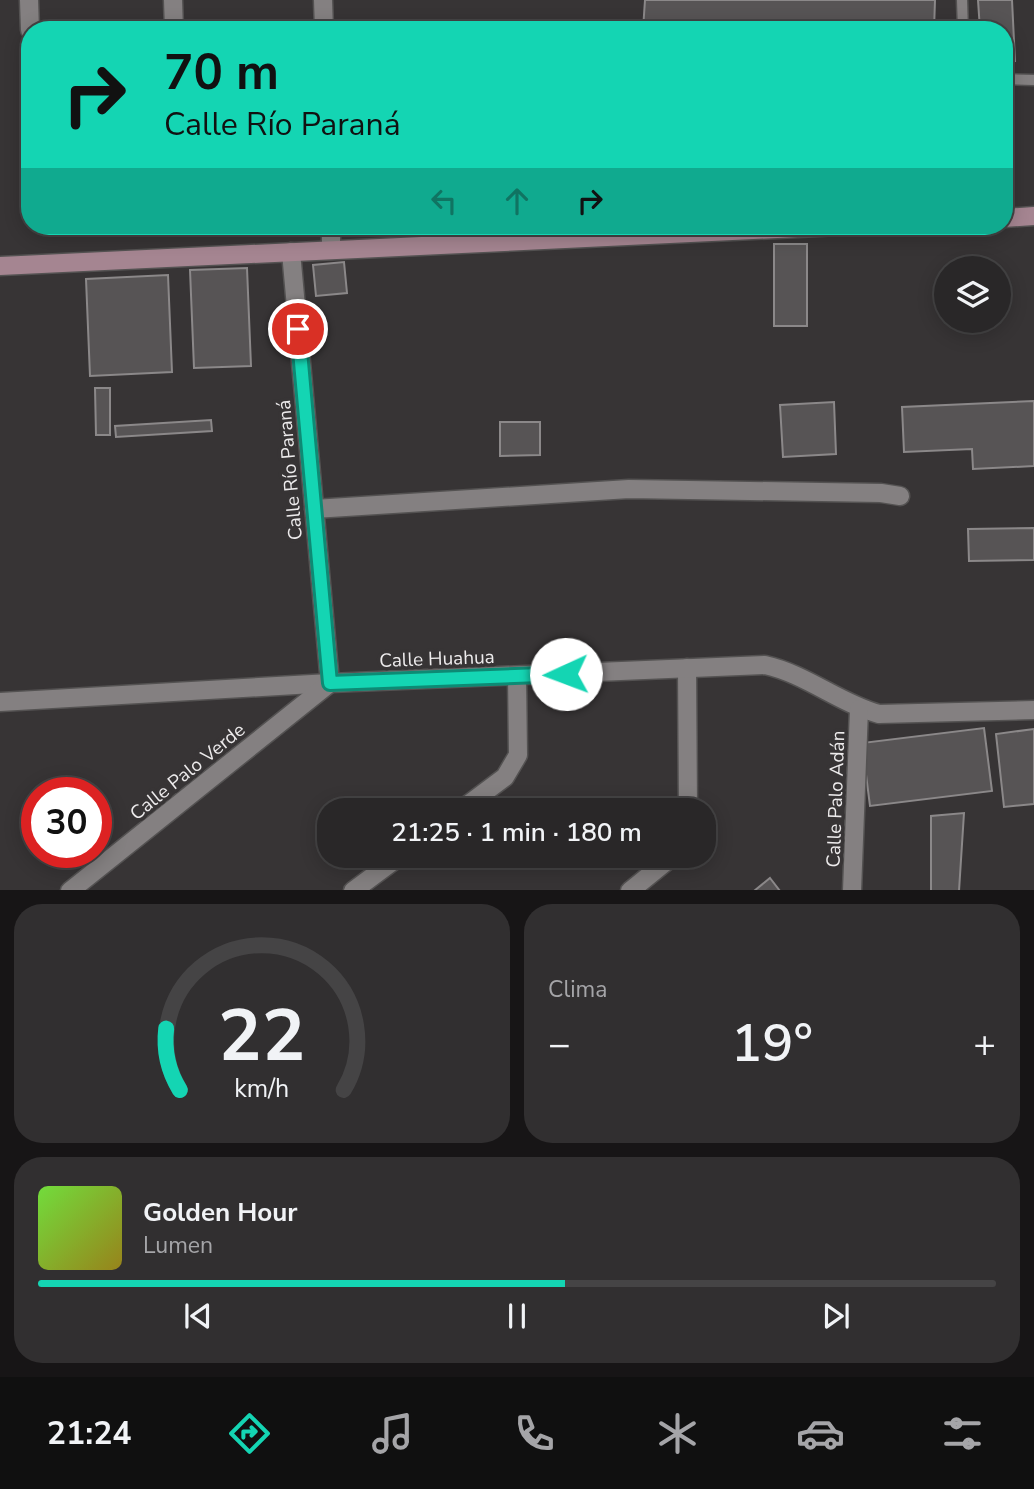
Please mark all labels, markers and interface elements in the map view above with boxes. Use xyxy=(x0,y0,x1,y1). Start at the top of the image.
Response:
text: 70 m xyxy=(164,39,279,106)
icon: right xyxy=(49,49,140,140)
text: Calle Río Paraná xyxy=(164,103,401,146)
icon: left xyxy=(425,182,463,220)
icon: ahead xyxy=(498,182,536,220)
icon: right xyxy=(571,182,609,220)
map controls xyxy=(934,256,1011,333)
button: layers xyxy=(934,256,1011,333)
pin xyxy=(268,299,328,359)
icon: arrive xyxy=(279,310,317,348)
street label: Calle Río Paraná xyxy=(271,399,309,541)
position arrow xyxy=(529,637,603,711)
street label: Calle Huahua xyxy=(379,644,495,674)
street label: Calle Palo Verde xyxy=(125,717,251,826)
street label: Calle Palo Adán xyxy=(821,730,851,868)
speed limit sign: 30 xyxy=(21,777,112,868)
text: 21:25 · 1 min · 180 m xyxy=(391,815,642,850)
text: Clima xyxy=(548,974,608,1005)
text: 22 xyxy=(218,986,306,1086)
text: 19° xyxy=(731,1008,813,1079)
text: − xyxy=(548,1019,571,1070)
text: + xyxy=(973,1019,996,1070)
text: km/h xyxy=(234,1071,290,1105)
text: Golden Hour xyxy=(143,1195,298,1230)
text: Lumen xyxy=(143,1230,213,1261)
icon: previous xyxy=(179,1297,217,1335)
icon: pause xyxy=(498,1297,536,1335)
icon: next xyxy=(817,1297,855,1335)
icon: directions xyxy=(225,1409,274,1458)
icon: music xyxy=(368,1409,417,1458)
icon: phone xyxy=(510,1409,559,1458)
icon: climate xyxy=(653,1409,702,1458)
icon: car xyxy=(796,1409,845,1458)
icon: filters xyxy=(938,1409,987,1458)
text: 21:24 xyxy=(47,1412,132,1455)

